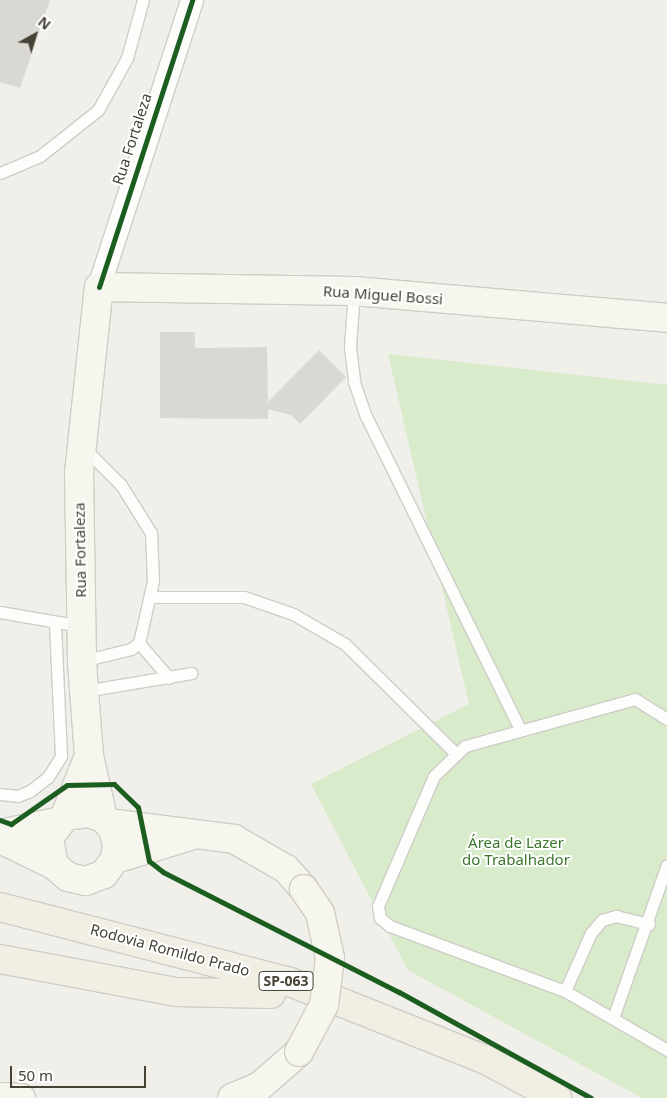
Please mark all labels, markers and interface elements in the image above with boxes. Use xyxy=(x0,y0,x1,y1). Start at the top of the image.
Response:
north arrow xyxy=(10,10,60,60)
text: N xyxy=(34,12,55,34)
street label: Rua Fortaleza xyxy=(109,91,155,187)
street label: Rua Miguel Bossi xyxy=(322,282,444,308)
street label: Rua Fortaleza xyxy=(70,502,90,598)
park label: Área de Lazer do Trabalhador xyxy=(462,833,570,868)
street label: Rodovia Romildo Prado xyxy=(88,920,252,980)
road number: SP-063 xyxy=(258,969,314,992)
scale bar xyxy=(12,1056,149,1088)
text: 50 m xyxy=(18,1065,53,1085)

